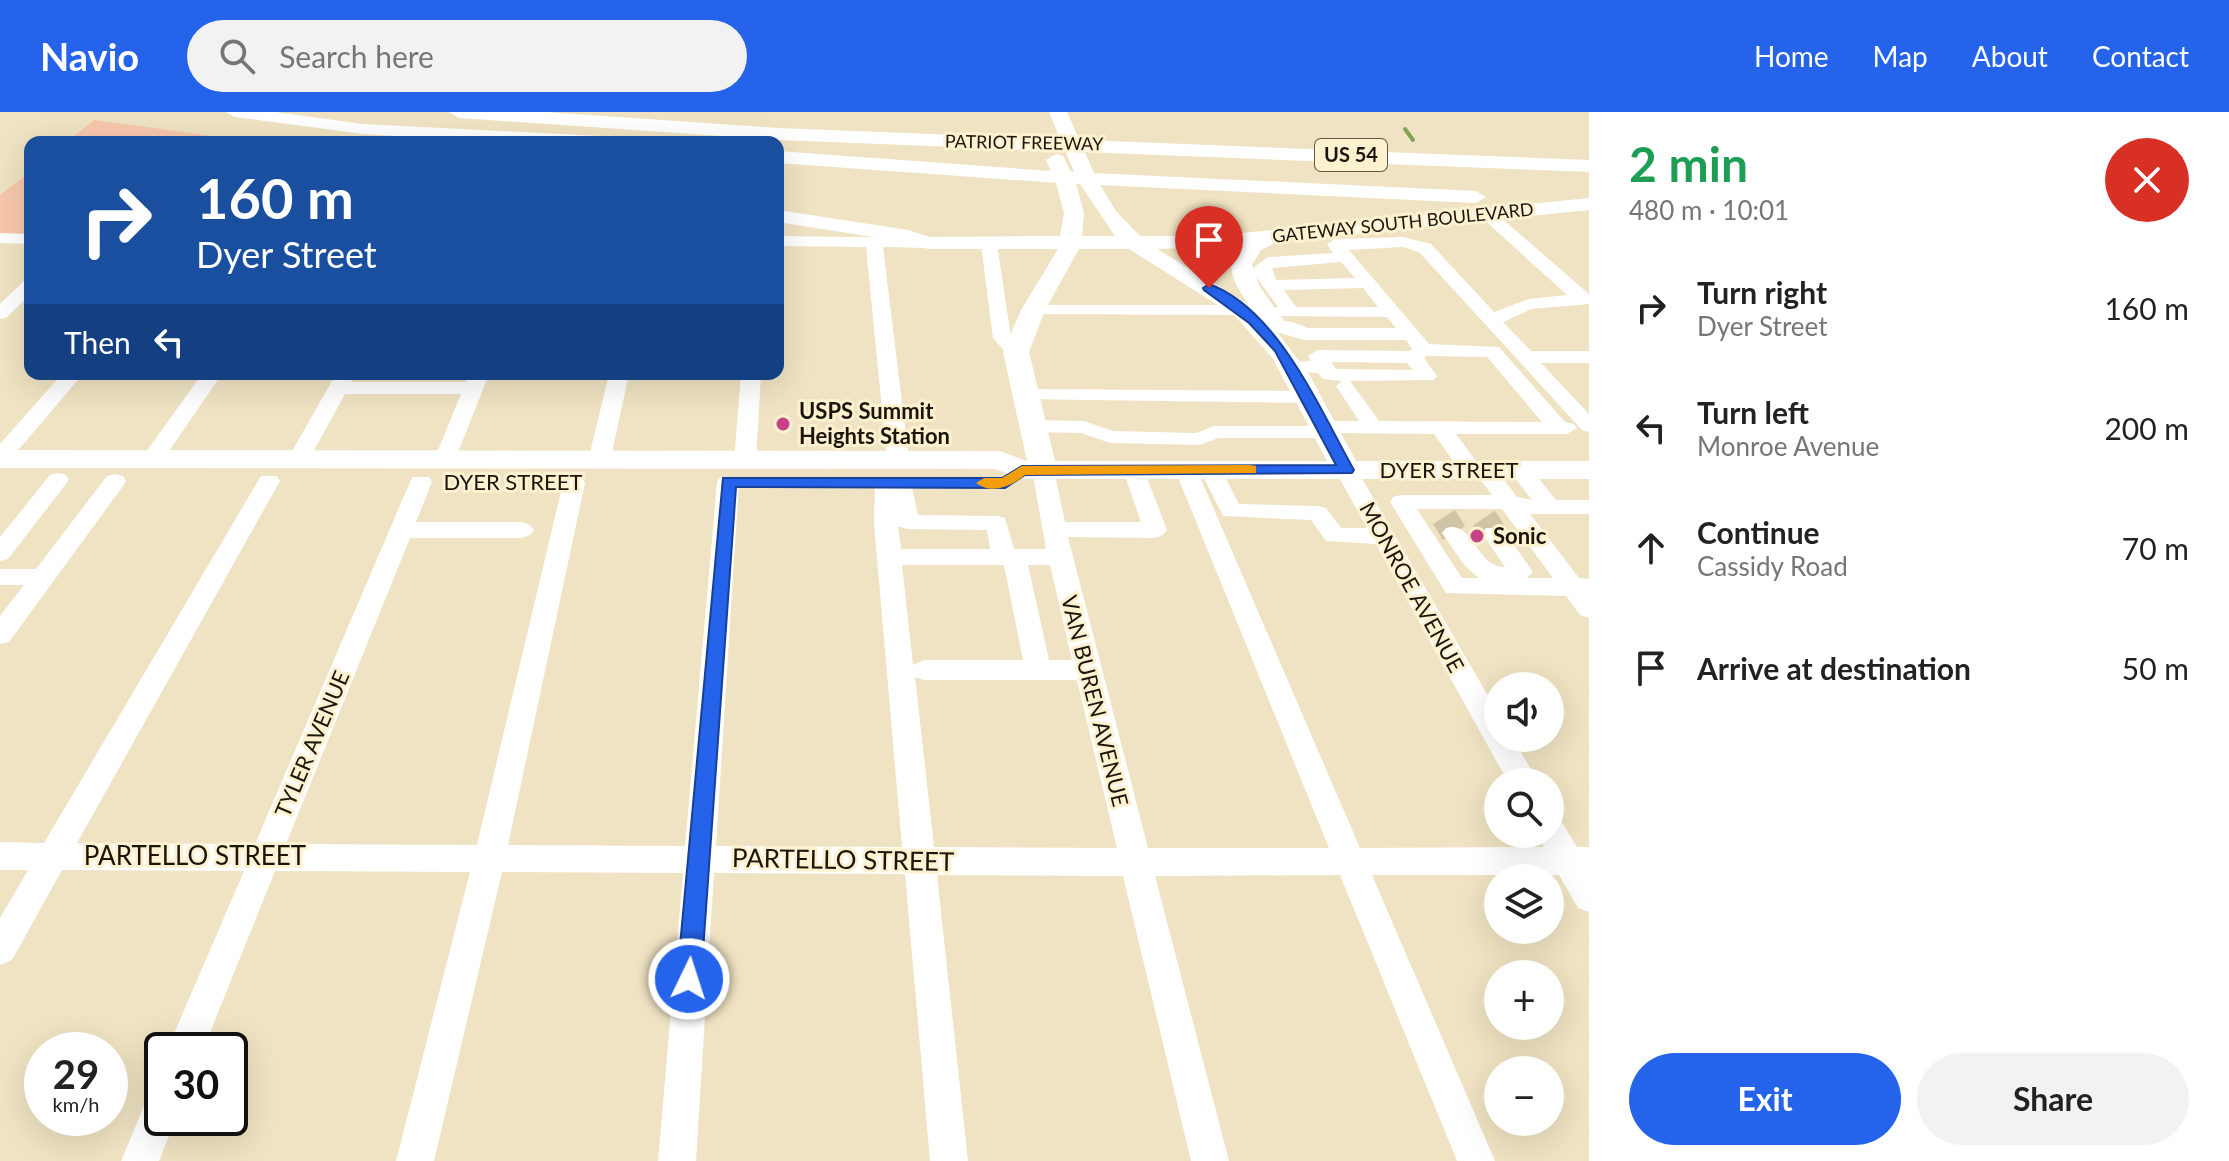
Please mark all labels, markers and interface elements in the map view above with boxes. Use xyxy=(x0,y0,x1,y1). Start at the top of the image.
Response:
search box xyxy=(187,20,747,92)
text: Navio xyxy=(40,33,139,79)
icon: search xyxy=(215,34,259,78)
text: Search here xyxy=(279,38,434,74)
text: Home xyxy=(1754,39,1829,73)
text: Map xyxy=(1873,39,1928,73)
text: About xyxy=(1972,39,2048,73)
text: Contact xyxy=(2092,39,2189,73)
street label: PATRIOT FREEWAY xyxy=(945,130,1104,154)
text: 2 min xyxy=(1629,135,1748,192)
button: close xyxy=(2105,138,2189,222)
road number: US 54 xyxy=(1315,139,1387,171)
text: 160 m xyxy=(196,164,354,231)
icon: right xyxy=(64,168,168,272)
text: 480 m · 10:01 xyxy=(1629,194,1789,226)
street label: GATEWAY SOUTH BOULEVARD xyxy=(1271,197,1535,247)
pin xyxy=(1175,206,1243,288)
icon: arrive xyxy=(1187,218,1231,262)
text: Dyer Street xyxy=(196,232,377,276)
text: Turn right xyxy=(1697,274,1827,310)
icon: right xyxy=(1629,286,1673,330)
text: 160 m xyxy=(2104,290,2189,326)
text: Dyer Street xyxy=(1697,310,1828,342)
icon: left xyxy=(147,320,191,364)
text: Then xyxy=(64,324,131,360)
text: Turn left xyxy=(1697,394,1809,430)
place label: USPS Summit Heights Station xyxy=(799,397,950,449)
icon: left xyxy=(1629,406,1673,450)
text: 200 m xyxy=(2104,410,2189,446)
marker: USPS Summit Heights Station xyxy=(774,415,792,433)
text: Monroe Avenue xyxy=(1697,430,1879,462)
street label: DYER STREET xyxy=(1380,456,1518,483)
street label: DYER STREET xyxy=(444,468,582,495)
street label: MONROE AVENUE xyxy=(1354,497,1470,677)
text: Continue xyxy=(1697,514,1820,550)
place label: Sonic xyxy=(1493,522,1547,549)
icon: ahead xyxy=(1629,526,1673,570)
marker: Sonic xyxy=(1468,527,1486,545)
text: 70 m xyxy=(2122,530,2189,566)
text: Cassidy Road xyxy=(1697,550,1848,582)
street label: VAN BUREN AVENUE xyxy=(1056,593,1135,809)
icon: arrive xyxy=(1629,646,1673,690)
text: Arrive at destination xyxy=(1697,650,1971,686)
text: 50 m xyxy=(2122,650,2189,686)
street label: TYLER AVENUE xyxy=(269,667,355,821)
map controls xyxy=(1484,672,1564,1136)
button: sound xyxy=(1484,672,1564,752)
button: search xyxy=(1484,768,1564,848)
street label: PARTELLO STREET xyxy=(84,839,306,871)
street label: PARTELLO STREET xyxy=(732,841,954,877)
button: layers xyxy=(1484,864,1564,944)
position arrow xyxy=(647,937,731,1021)
button: + xyxy=(1484,960,1564,1040)
speed limit sign: 30 xyxy=(144,1032,248,1136)
text: 29 xyxy=(53,1050,99,1098)
button: Exit xyxy=(1629,1053,1901,1145)
button: Share xyxy=(1917,1053,2189,1145)
button: − xyxy=(1484,1056,1564,1136)
text: km/h xyxy=(53,1092,99,1116)

